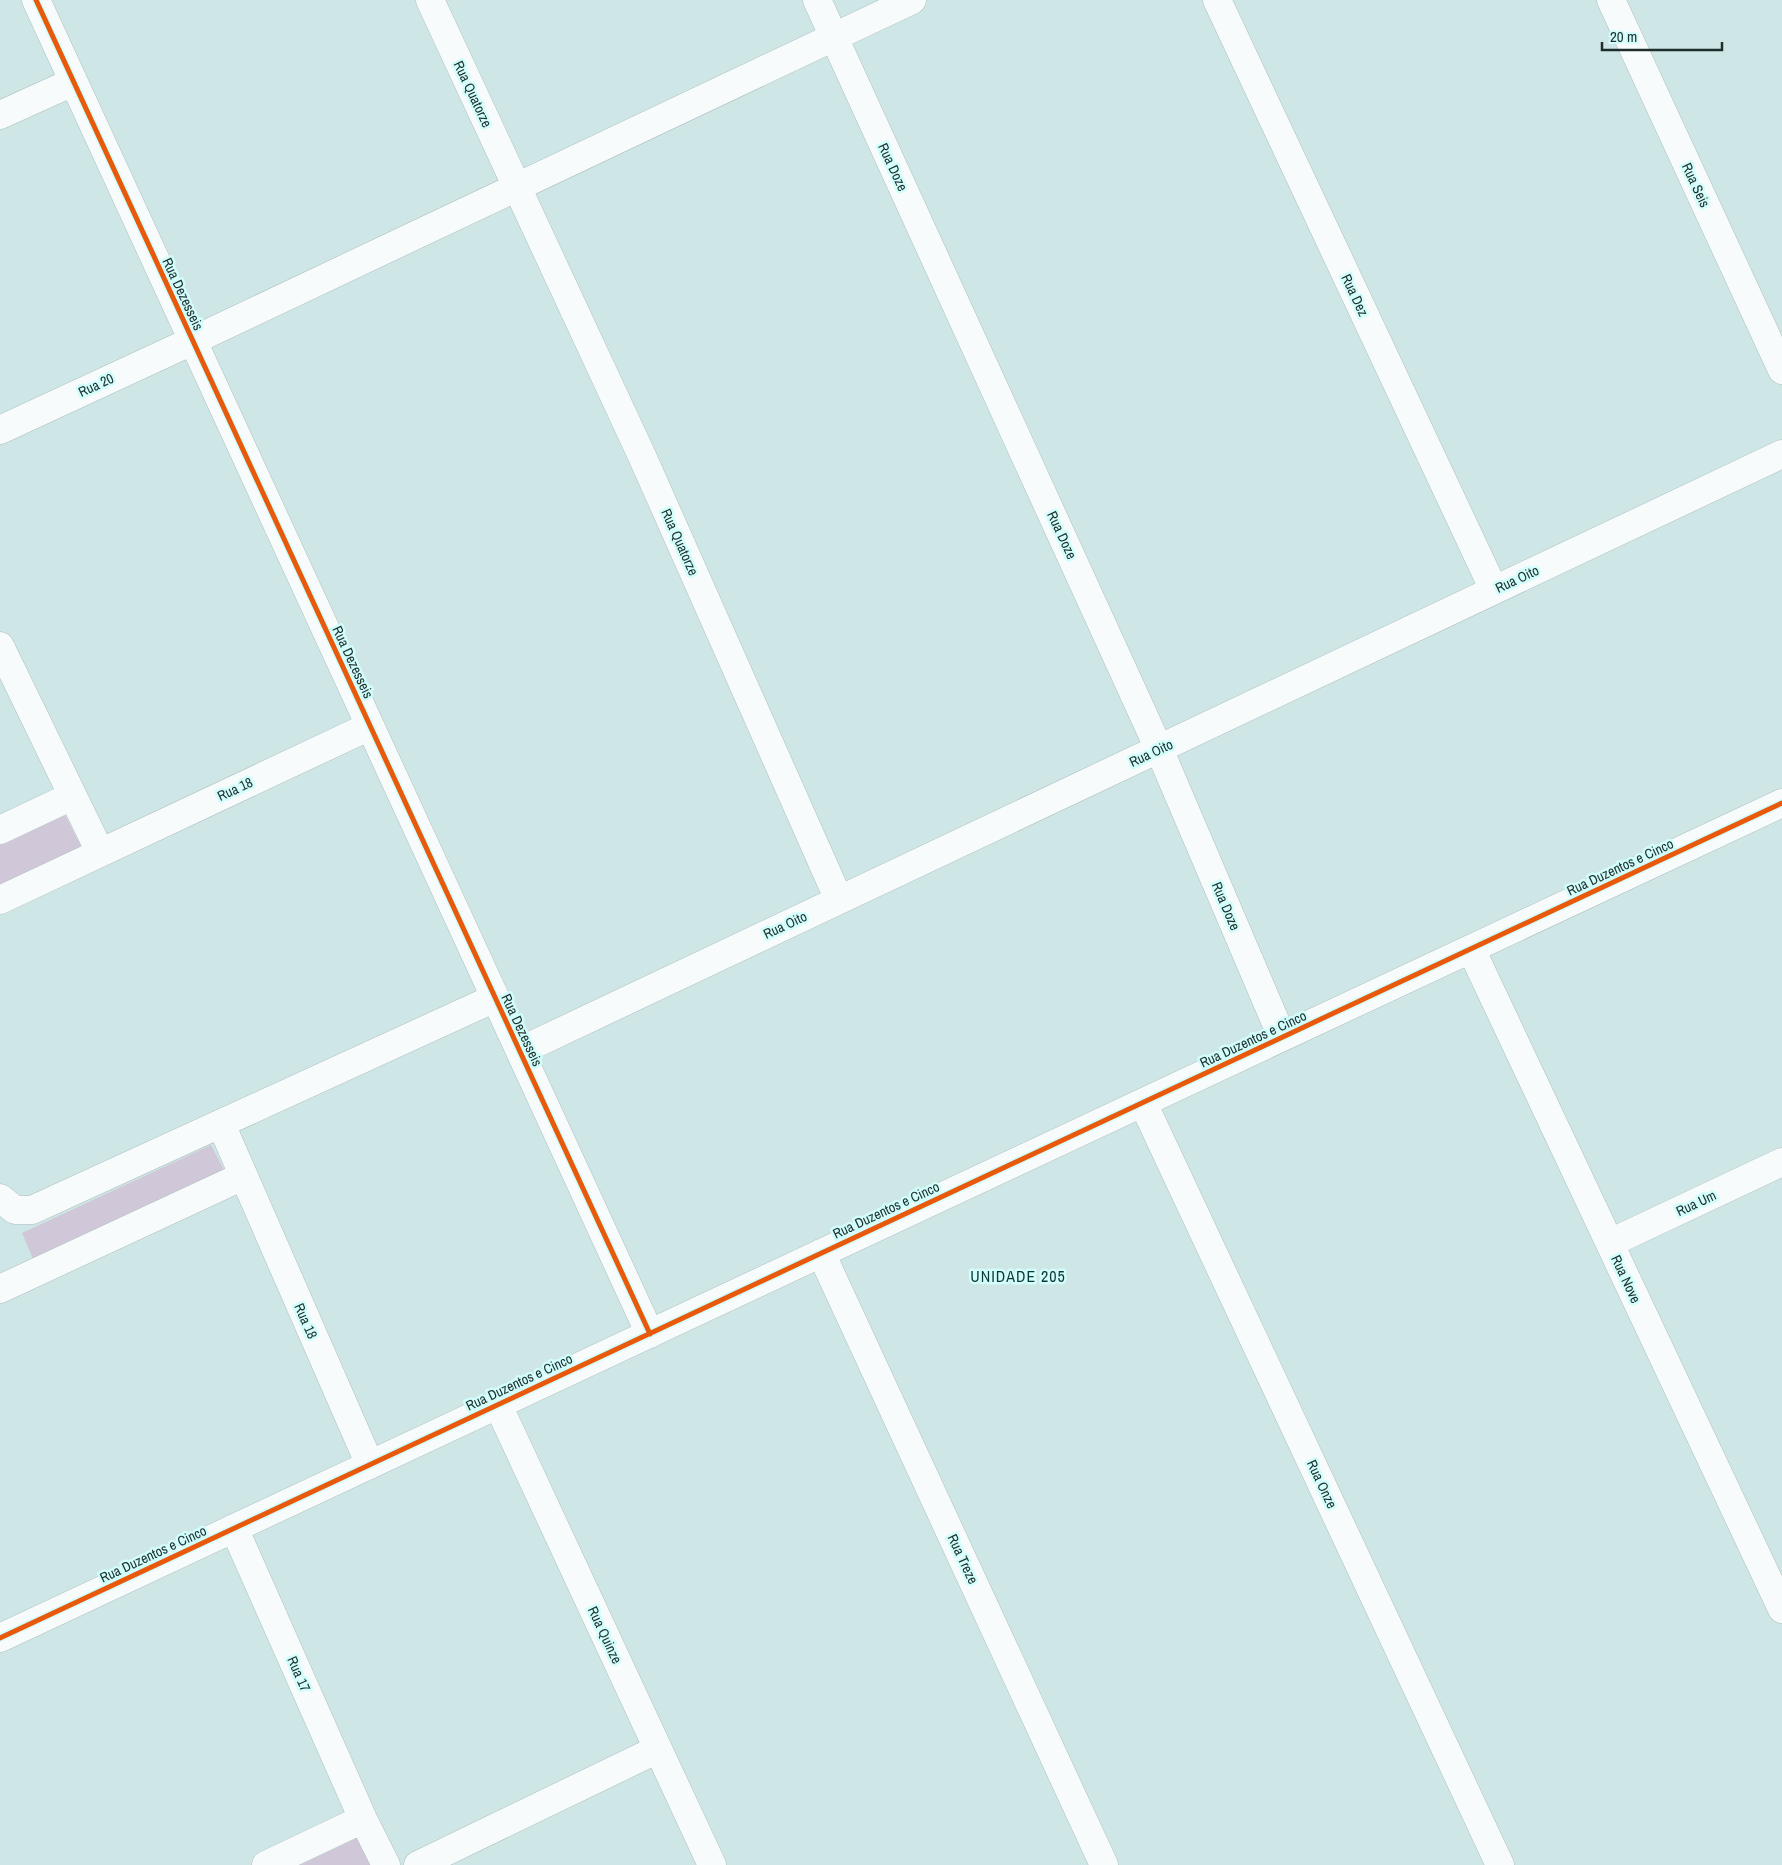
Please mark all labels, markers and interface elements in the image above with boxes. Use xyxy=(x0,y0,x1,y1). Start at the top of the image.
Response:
scale bar xyxy=(1602,20,1722,52)
text: 20 m xyxy=(1610,26,1637,47)
street label: Rua Quatorze xyxy=(450,58,496,130)
street label: Rua Doze xyxy=(874,140,912,194)
street label: Rua Seis xyxy=(1678,160,1714,210)
street label: Rua Dezesseis xyxy=(158,255,208,333)
street label: Rua Dez xyxy=(1337,271,1373,319)
street label: Rua 20 xyxy=(75,369,117,401)
street label: Rua Quatorze xyxy=(657,506,703,578)
street label: Rua Doze xyxy=(1043,508,1081,562)
street label: Rua Oito xyxy=(1492,561,1542,597)
street label: Rua Dezesseis xyxy=(328,623,378,701)
street label: Rua Oito xyxy=(1126,735,1176,771)
street label: Rua 18 xyxy=(214,773,256,805)
street label: Rua Duzentos e Cinco xyxy=(1564,834,1676,900)
street label: Rua Doze xyxy=(1208,879,1244,933)
street label: Rua Oito xyxy=(760,907,810,943)
street label: Rua Dezesseis xyxy=(497,991,547,1069)
street label: Rua Duzentos e Cinco xyxy=(1197,1006,1309,1072)
street label: Rua Duzentos e Cinco xyxy=(830,1177,942,1243)
street label: Rua Um xyxy=(1673,1186,1719,1220)
street label: Rua Nove xyxy=(1607,1252,1645,1306)
district label: UNIDADE 205 xyxy=(970,1265,1066,1287)
street label: Rua 18 xyxy=(290,1300,322,1342)
street label: Rua Duzentos e Cinco xyxy=(463,1349,575,1415)
street label: Rua Onze xyxy=(1303,1457,1341,1511)
street label: Rua Duzentos e Cinco xyxy=(97,1521,209,1587)
street label: Rua Treze xyxy=(944,1531,982,1587)
street label: Rua Quinze xyxy=(584,1603,626,1667)
street label: Rua 17 xyxy=(283,1653,315,1695)

